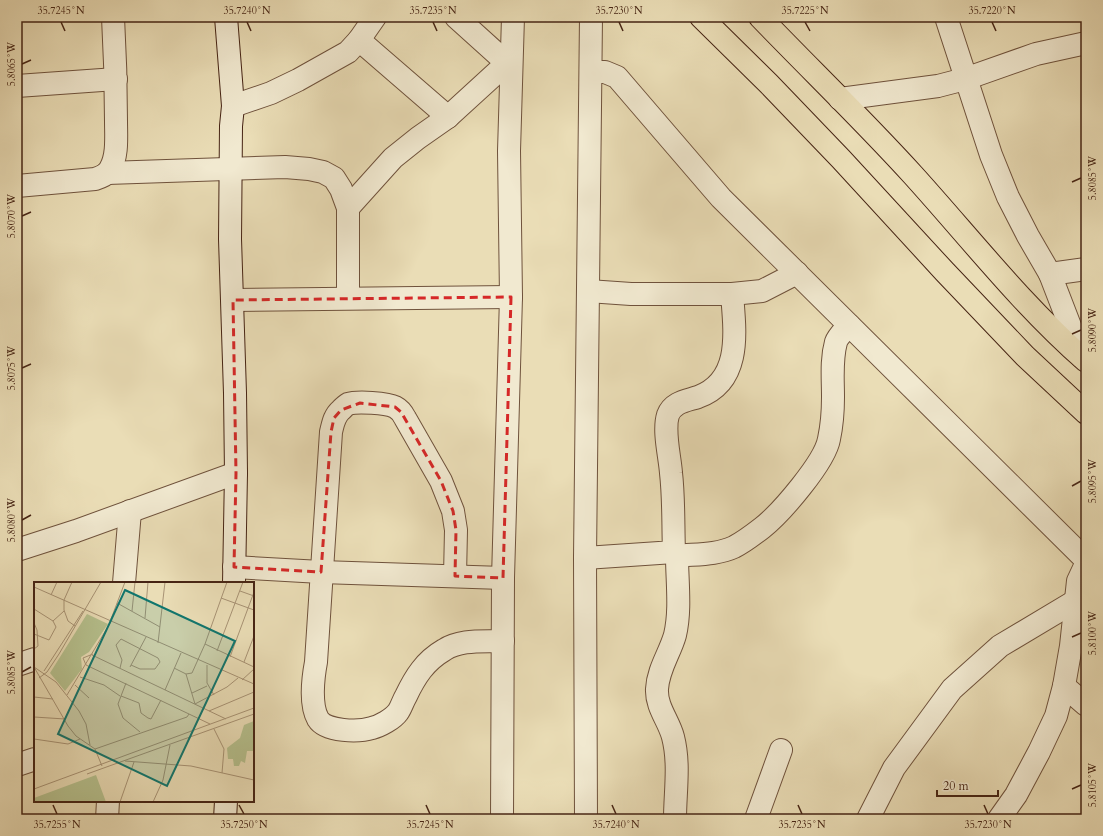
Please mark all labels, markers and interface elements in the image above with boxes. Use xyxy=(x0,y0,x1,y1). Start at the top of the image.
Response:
text: 35.7245°N xyxy=(38,4,85,18)
text: 35.7240°N xyxy=(224,4,271,18)
text: 35.7235°N xyxy=(410,4,457,18)
text: 35.7230°N xyxy=(596,4,643,18)
text: 35.7225°N xyxy=(782,4,829,18)
text: 35.7220°N xyxy=(969,4,1016,18)
text: 5.8065°W xyxy=(5,41,19,86)
text: 5.8085°W xyxy=(1086,155,1100,200)
text: 5.8070°W xyxy=(5,193,19,238)
text: 5.8090°W xyxy=(1086,307,1100,352)
text: 5.8075°W xyxy=(5,345,19,390)
text: 5.8095°W xyxy=(1086,458,1100,503)
text: 5.8080°W xyxy=(5,497,19,542)
inset map xyxy=(34,582,254,802)
text: 5.8100°W xyxy=(1086,610,1100,655)
text: 5.8085°W xyxy=(5,649,19,694)
text: 5.8105°W xyxy=(1086,762,1100,807)
scale bar xyxy=(937,772,998,798)
text: 20 m xyxy=(943,778,970,794)
text: 35.7255°N xyxy=(34,818,81,832)
text: 35.7250°N xyxy=(221,818,268,832)
text: 35.7245°N xyxy=(407,818,454,832)
text: 35.7240°N xyxy=(593,818,640,832)
text: 35.7235°N xyxy=(779,818,826,832)
text: 35.7230°N xyxy=(965,818,1012,832)

